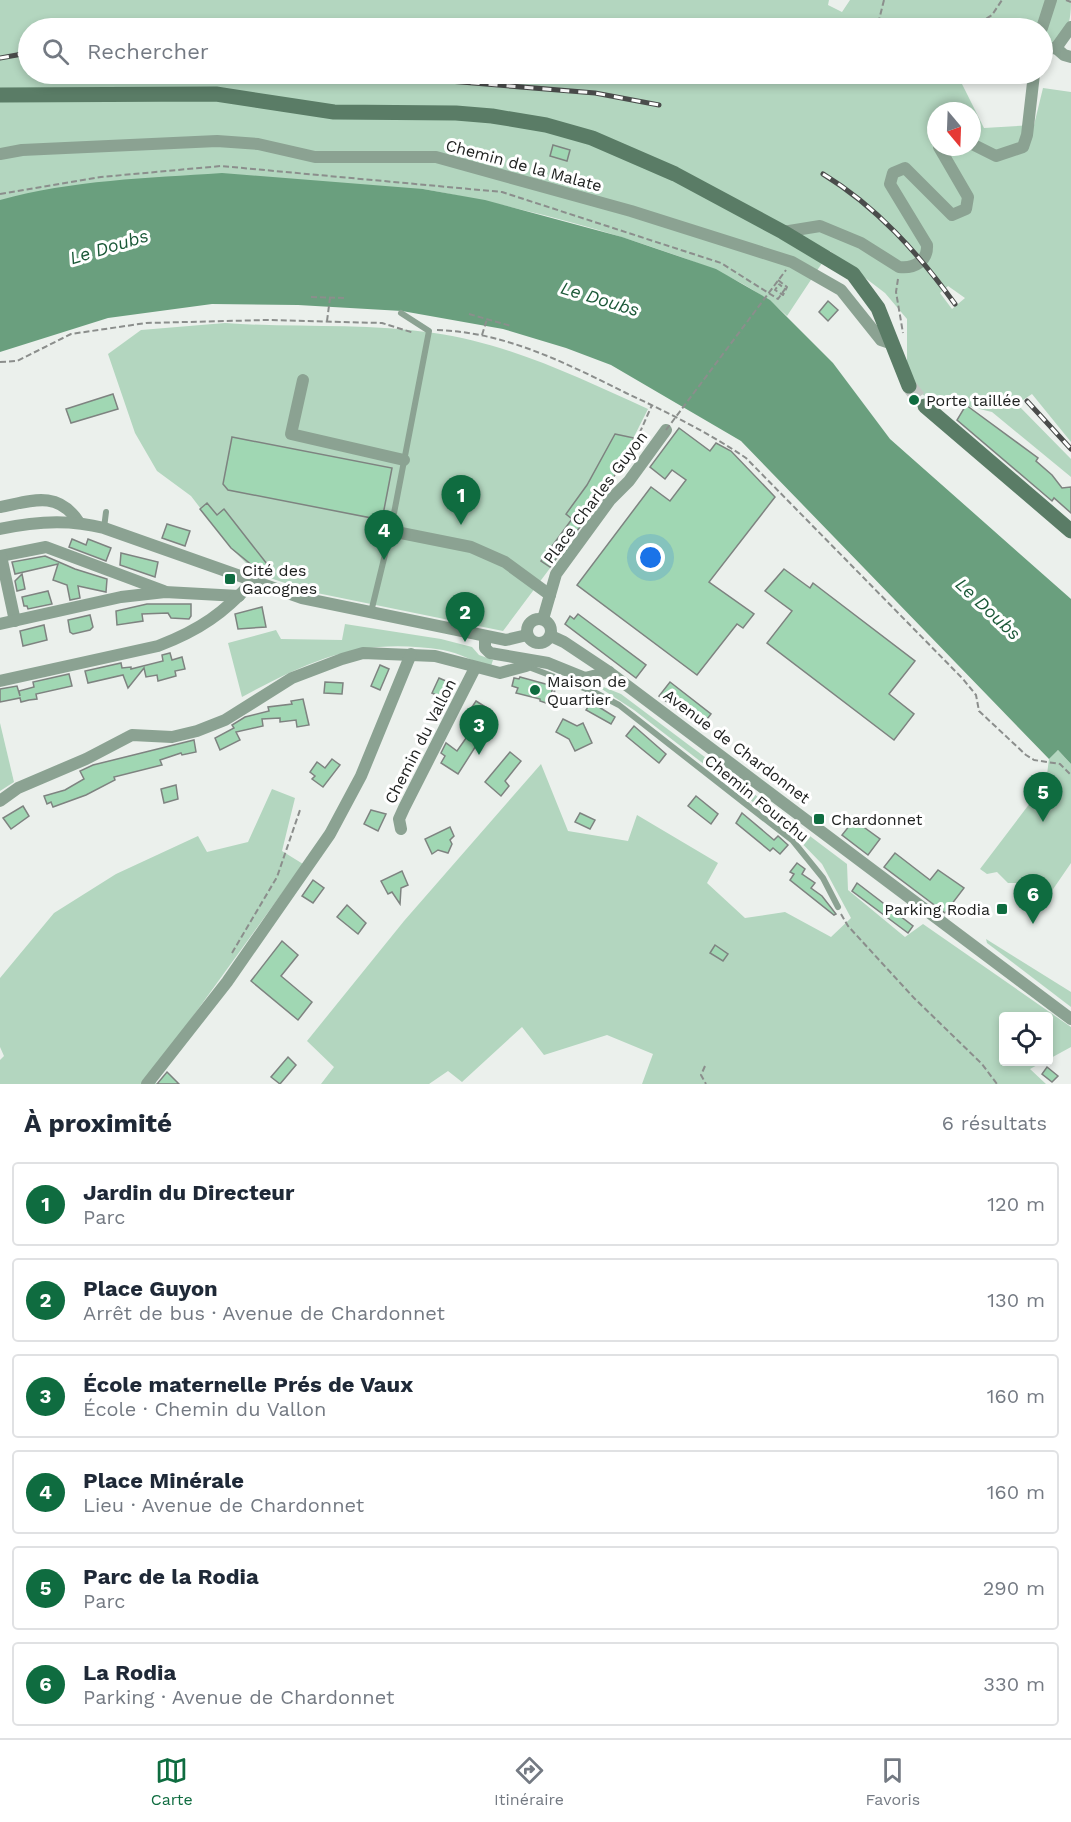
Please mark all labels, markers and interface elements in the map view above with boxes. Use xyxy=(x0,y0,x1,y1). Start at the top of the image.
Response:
search box xyxy=(18,18,1053,84)
icon: search xyxy=(39,35,72,68)
text: Rechercher xyxy=(87,39,209,64)
north arrow xyxy=(927,102,981,156)
street label: Chemin de la Malate xyxy=(444,135,604,195)
water label: Le Doubs xyxy=(67,225,151,268)
water label: Le Doubs xyxy=(558,277,642,320)
place label: Porte taillée xyxy=(926,391,1021,410)
marker: Porte taillée xyxy=(907,393,921,407)
street label: Place Charles Guyon xyxy=(539,427,651,567)
pin: 1 xyxy=(442,476,480,525)
pin: 4 xyxy=(364,510,404,560)
your location xyxy=(636,543,665,572)
place label: Cité des Gacognes xyxy=(242,561,317,598)
marker: Cité des Gacognes xyxy=(223,572,237,586)
water label: Le Doubs xyxy=(952,573,1025,644)
pin: 2 xyxy=(446,592,484,642)
place label: Maison de Quartier xyxy=(547,672,627,709)
street label: Chemin du Vallon xyxy=(381,676,460,807)
marker: Maison de Quartier xyxy=(528,683,542,697)
street label: Avenue de Chardonnet xyxy=(660,685,814,808)
pin: 3 xyxy=(460,706,498,755)
street label: Chemin Fourchu xyxy=(701,751,813,846)
pin: 5 xyxy=(1024,772,1062,822)
place label: Chardonnet xyxy=(831,810,923,829)
marker: Chardonnet xyxy=(812,812,826,826)
pin: 6 xyxy=(1014,874,1052,924)
place label: Parking Rodia xyxy=(884,900,990,919)
marker: Parking Rodia xyxy=(995,902,1009,916)
map controls xyxy=(999,1012,1053,1066)
button: locate xyxy=(999,1012,1053,1066)
text: À proximité xyxy=(24,1108,172,1138)
text: 6 résultats xyxy=(942,1111,1047,1135)
text: Jardin du Directeur xyxy=(83,1180,294,1205)
text: 1 xyxy=(41,1192,50,1216)
text: 120 m xyxy=(987,1192,1045,1216)
text: Parc xyxy=(83,1205,126,1229)
text: Place Guyon xyxy=(83,1276,218,1301)
text: 2 xyxy=(40,1288,51,1312)
text: 130 m xyxy=(987,1288,1045,1312)
text: Arrêt de bus · Avenue de Chardonnet xyxy=(83,1301,445,1325)
text: École maternelle Prés de Vaux xyxy=(83,1372,413,1397)
text: 3 xyxy=(40,1384,51,1408)
text: 160 m xyxy=(987,1384,1045,1408)
text: École · Chemin du Vallon xyxy=(83,1397,326,1421)
text: Place Minérale xyxy=(83,1468,244,1493)
text: 4 xyxy=(39,1480,52,1504)
text: 160 m xyxy=(987,1480,1045,1504)
text: Lieu · Avenue de Chardonnet xyxy=(83,1493,364,1517)
text: Parc de la Rodia xyxy=(83,1564,259,1589)
text: 5 xyxy=(40,1576,51,1600)
text: 290 m xyxy=(983,1576,1045,1600)
text: Parc xyxy=(83,1589,126,1613)
text: La Rodia xyxy=(83,1660,176,1685)
text: 6 xyxy=(39,1672,52,1696)
text: 330 m xyxy=(983,1672,1045,1696)
text: Parking · Avenue de Chardonnet xyxy=(83,1685,394,1709)
tab: Carte xyxy=(151,1754,193,1809)
tab: Itinéraire xyxy=(494,1754,564,1809)
tab: Favoris xyxy=(865,1754,920,1809)

